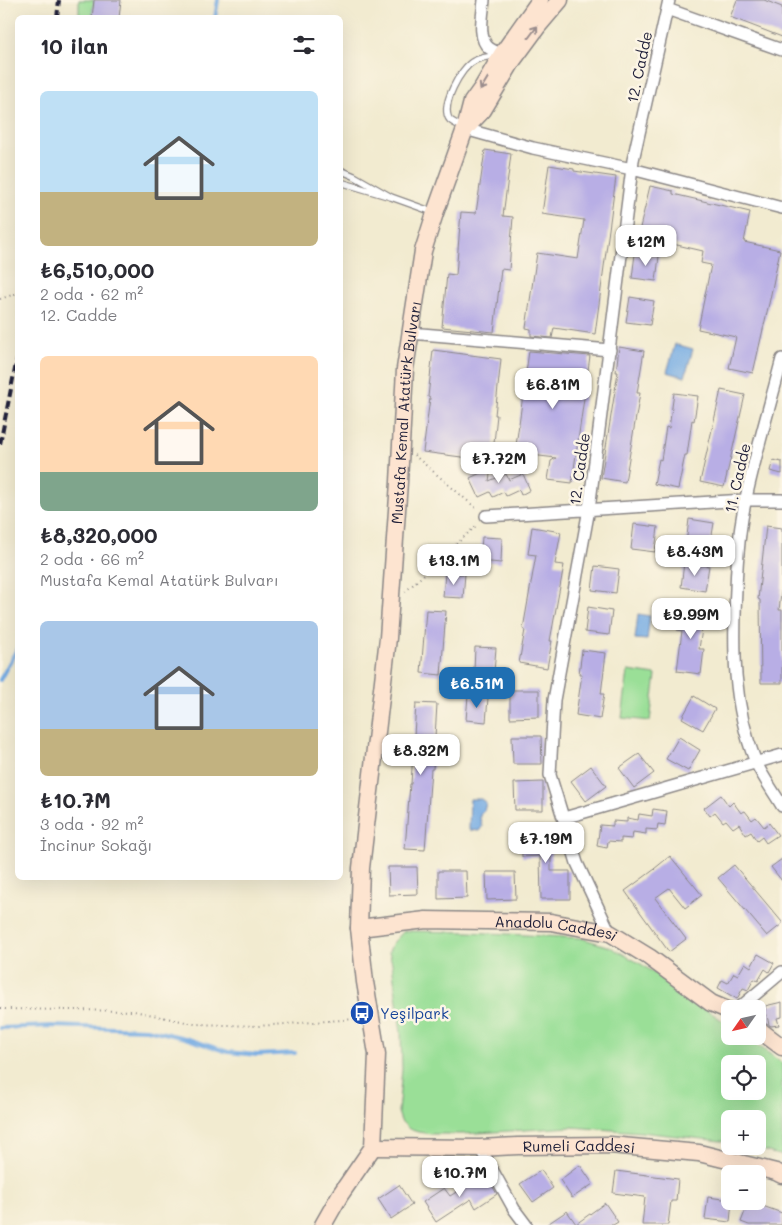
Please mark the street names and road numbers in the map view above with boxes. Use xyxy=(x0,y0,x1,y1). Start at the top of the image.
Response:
street label: 12. Cadde xyxy=(622,29,656,105)
street label: Mustafa Kemal Atatürk Bulvarı xyxy=(386,300,425,525)
street label: 12. Cadde xyxy=(564,432,594,506)
street label: 11. Cadde xyxy=(719,441,755,515)
street label: Anadolu Caddesi xyxy=(495,911,621,945)
street label: Rumeli Caddesi xyxy=(523,1135,636,1157)

